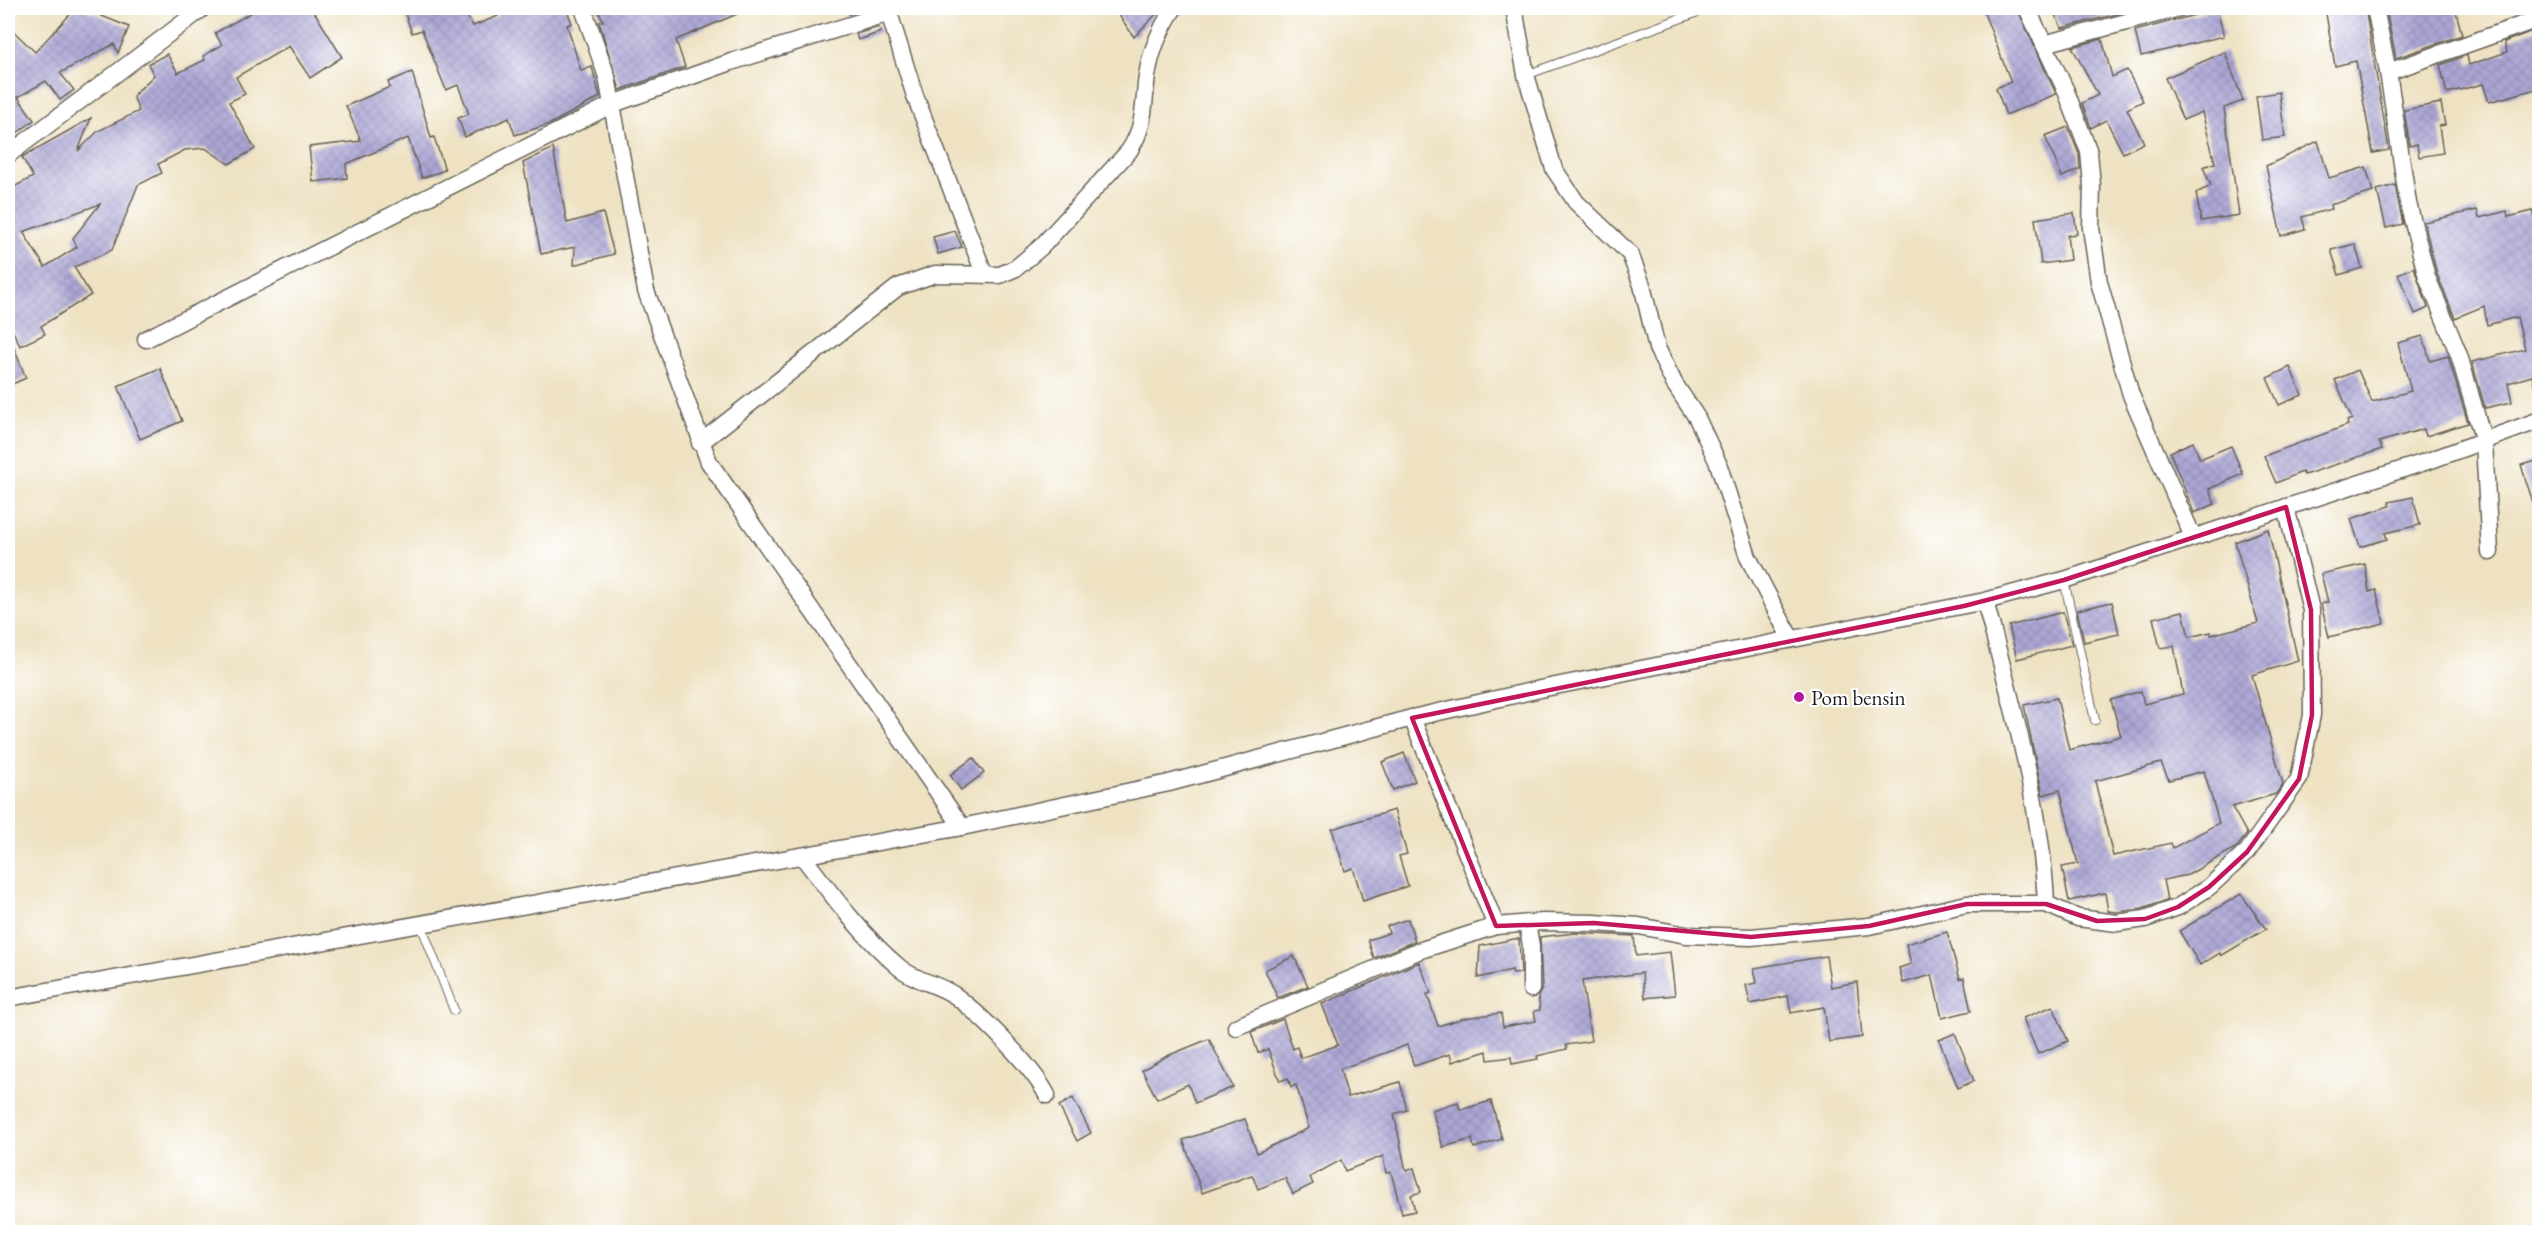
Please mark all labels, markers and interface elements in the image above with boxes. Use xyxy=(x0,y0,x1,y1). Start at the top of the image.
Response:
place label: Pom bensin xyxy=(1811,684,1906,711)
marker: Pom bensin xyxy=(1792,690,1806,704)

